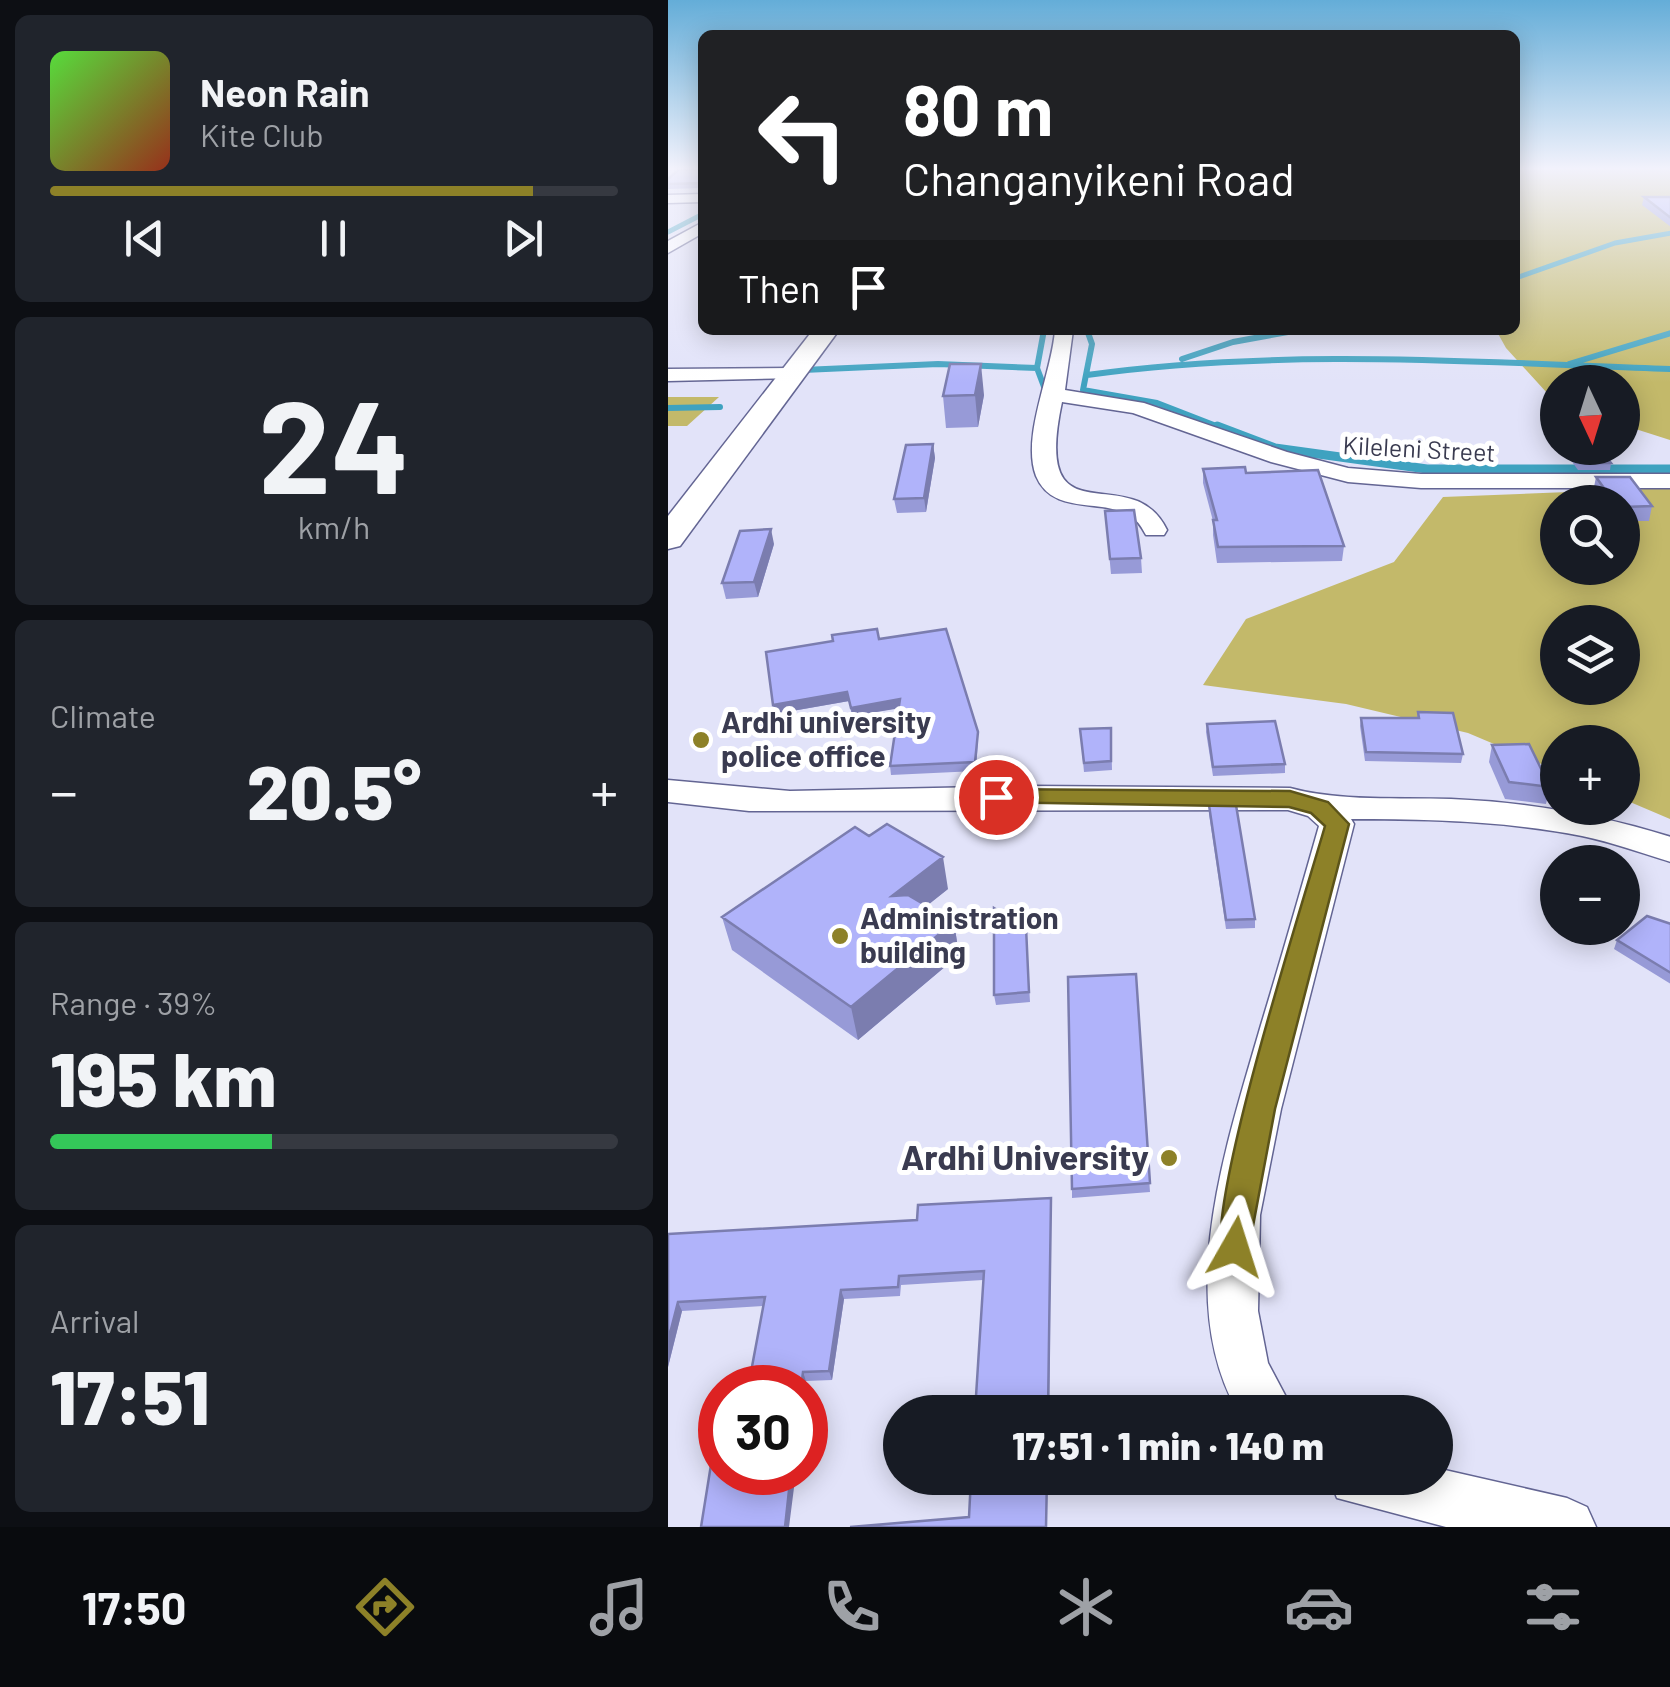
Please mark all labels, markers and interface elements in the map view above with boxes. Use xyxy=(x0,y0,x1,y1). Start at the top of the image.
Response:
text: 80 m xyxy=(903,66,1053,150)
text: Neon Rain xyxy=(200,69,369,115)
icon: left xyxy=(738,70,868,200)
text: Kite Club xyxy=(200,115,324,153)
text: Changanyikeni Road xyxy=(903,151,1295,205)
icon: previous xyxy=(117,211,172,266)
icon: pause xyxy=(306,211,361,266)
icon: next xyxy=(496,211,551,266)
icon: arrive xyxy=(841,260,896,315)
text: Then xyxy=(738,265,821,311)
text: 24 xyxy=(258,364,410,520)
north arrow xyxy=(1540,365,1640,465)
map controls xyxy=(1540,365,1640,945)
street label: Kileleni Street xyxy=(1342,429,1496,467)
button: search xyxy=(1540,485,1640,585)
text: km/h xyxy=(298,507,370,545)
button: layers xyxy=(1540,605,1640,705)
text: Climate xyxy=(50,696,156,734)
place label: Ardhi university police office xyxy=(721,703,931,773)
button: + xyxy=(1540,725,1640,825)
marker: Ardhi university police office xyxy=(690,729,712,751)
text: 20.5° xyxy=(247,745,421,835)
pin xyxy=(954,755,1039,840)
text: − xyxy=(50,757,78,823)
text: + xyxy=(590,757,618,823)
icon: arrive xyxy=(969,770,1024,825)
button: − xyxy=(1540,845,1640,945)
place label: Administration building xyxy=(860,899,1059,969)
marker: Administration building xyxy=(829,925,851,947)
text: Range · 39% xyxy=(50,983,217,1021)
text: 195 km xyxy=(50,1032,277,1122)
place label: Ardhi University xyxy=(901,1135,1149,1177)
marker: Ardhi University xyxy=(1158,1147,1180,1169)
position arrow xyxy=(1183,1195,1287,1299)
text: Arrival xyxy=(50,1301,139,1339)
text: 17:51 xyxy=(50,1350,210,1440)
speed limit sign: 30 xyxy=(698,1365,828,1495)
text: 17:51 · 1 min · 140 m xyxy=(1012,1422,1324,1468)
icon: directions xyxy=(350,1572,420,1642)
icon: music xyxy=(584,1572,654,1642)
icon: phone xyxy=(817,1572,887,1642)
icon: climate xyxy=(1051,1572,1121,1642)
icon: car xyxy=(1284,1572,1354,1642)
icon: filters xyxy=(1518,1572,1588,1642)
text: 17:50 xyxy=(82,1580,186,1634)

